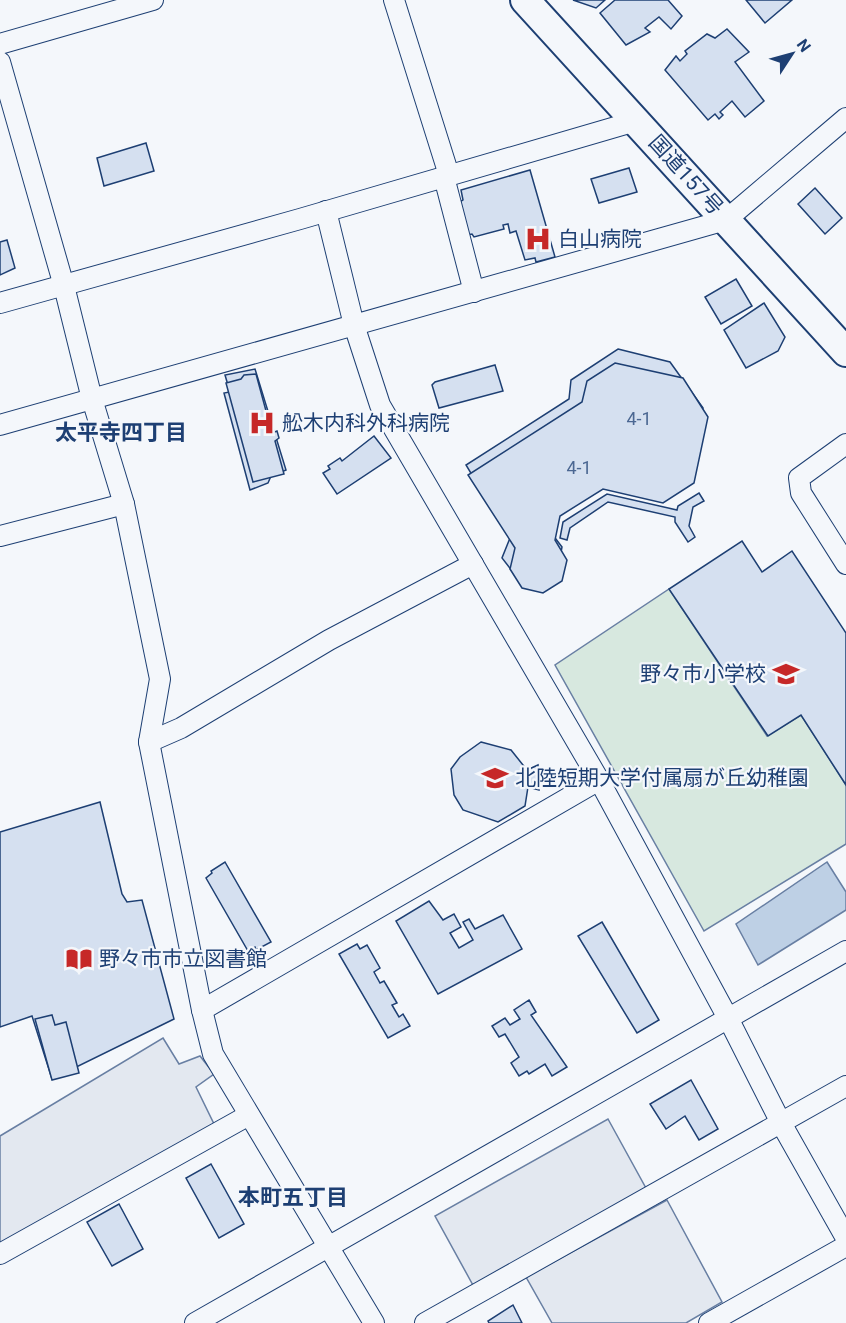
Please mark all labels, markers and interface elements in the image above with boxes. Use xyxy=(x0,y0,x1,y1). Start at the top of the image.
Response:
north arrow xyxy=(762,24,822,84)
text: N xyxy=(793,35,815,56)
street label: 国道157号 xyxy=(644,130,728,220)
hospital icon: 白山病院 xyxy=(523,224,553,254)
place label: 白山病院 xyxy=(558,227,642,251)
hospital icon: 舩木内科外科病院 xyxy=(247,408,277,438)
house number: 4-1 xyxy=(626,408,652,429)
place label: 舩木内科外科病院 xyxy=(282,411,450,435)
district label: 太平寺四丁目 xyxy=(55,420,187,445)
house number: 4-1 xyxy=(566,457,592,478)
school or university icon: 野々市小学校 xyxy=(771,659,801,689)
place label: 野々市小学校 xyxy=(640,662,766,686)
school or university icon: 北陸短期大学付属扇が丘幼稚園 xyxy=(480,763,510,793)
place label: 北陸短期大学付属扇が丘幼稚園 xyxy=(515,766,809,790)
library icon: 野々市市立図書館 xyxy=(64,944,94,974)
place label: 野々市市立図書館 xyxy=(99,947,267,971)
district label: 本町五丁目 xyxy=(238,1185,348,1210)

